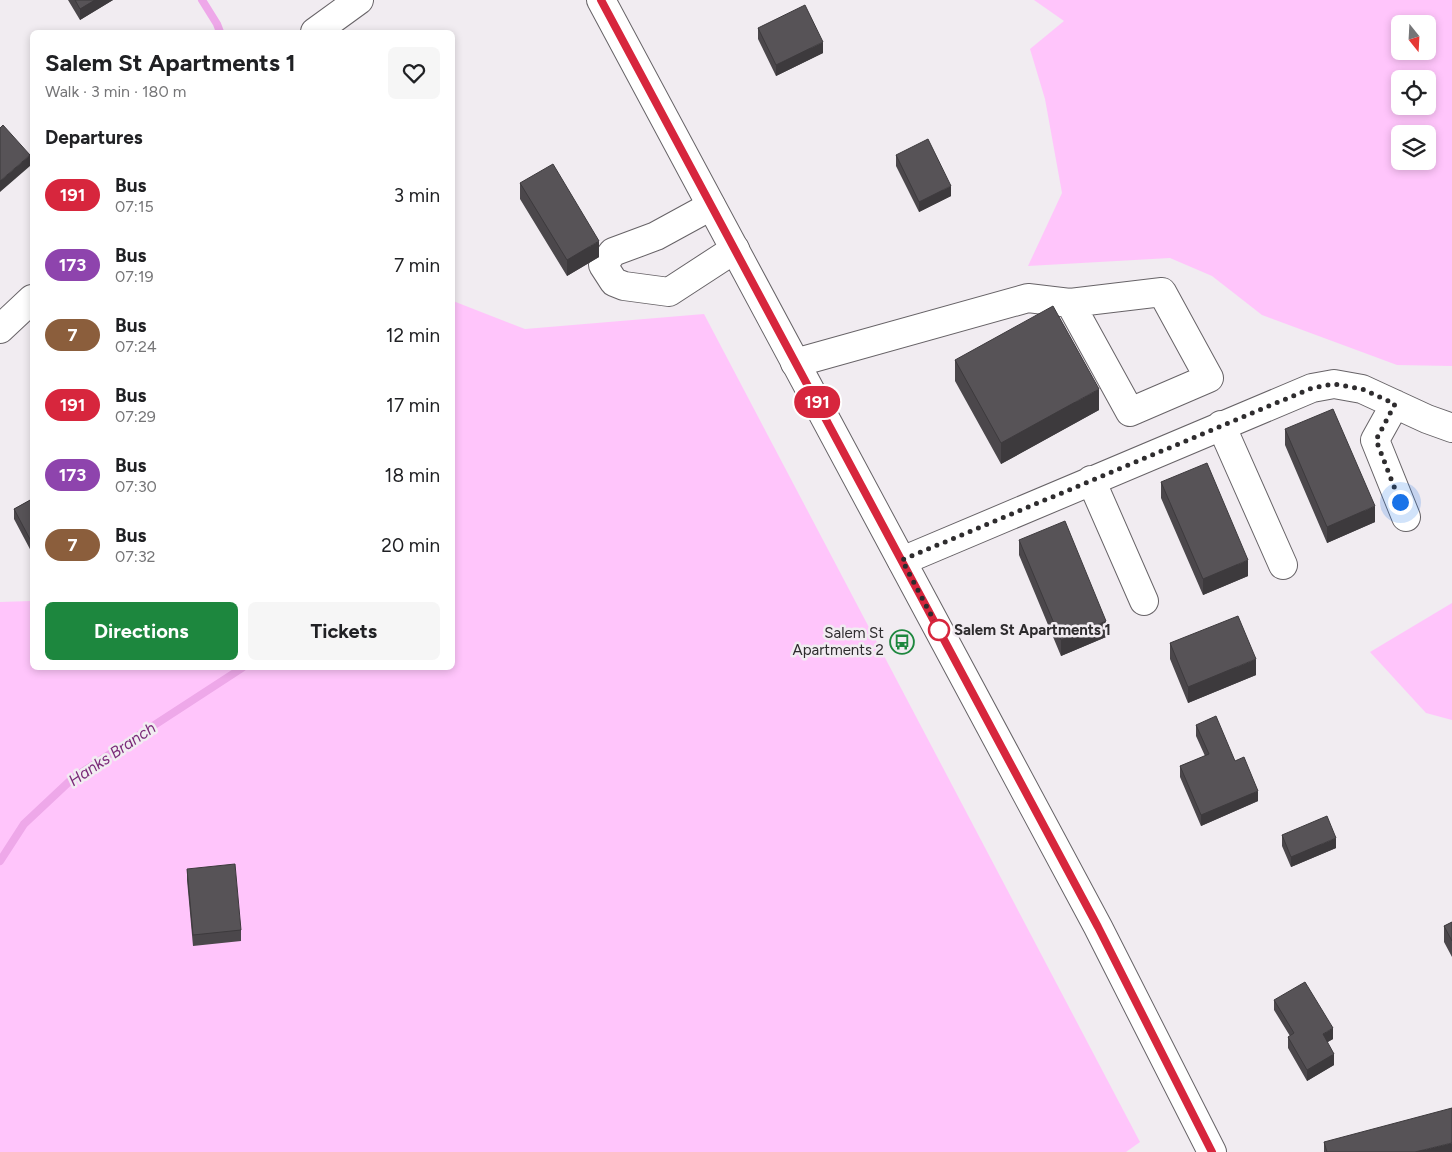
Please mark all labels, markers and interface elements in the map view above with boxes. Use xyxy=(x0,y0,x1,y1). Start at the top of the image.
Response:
north arrow xyxy=(1391,15,1436,60)
map controls xyxy=(1391,15,1436,170)
button: heart xyxy=(388,47,440,99)
text: Salem St Apartments 1 xyxy=(45,48,296,77)
button: locate xyxy=(1391,70,1436,115)
text: Walk · 3 min · 180 m xyxy=(45,82,186,101)
button: layers xyxy=(1391,125,1436,170)
text: Departures xyxy=(45,126,143,149)
text: Bus xyxy=(115,174,146,197)
text: 191 xyxy=(60,184,85,206)
text: 3 min xyxy=(394,184,440,207)
text: 07:15 xyxy=(115,197,154,216)
text: Bus xyxy=(115,244,146,267)
text: 173 xyxy=(59,254,86,276)
text: 7 min xyxy=(394,254,440,277)
text: 07:19 xyxy=(115,267,154,286)
text: Bus xyxy=(115,314,146,337)
text: 7 xyxy=(67,324,78,346)
text: 12 min xyxy=(386,324,440,347)
text: 07:24 xyxy=(115,337,157,356)
text: Bus xyxy=(115,384,146,407)
line badge: 191 xyxy=(788,386,846,418)
text: 191 xyxy=(804,391,830,413)
text: 191 xyxy=(60,394,85,416)
text: 17 min xyxy=(386,394,440,417)
text: 07:29 xyxy=(115,407,156,426)
text: Bus xyxy=(115,454,146,477)
text: 173 xyxy=(59,464,86,486)
text: 18 min xyxy=(385,464,440,487)
text: 07:30 xyxy=(115,477,157,496)
your location xyxy=(1388,490,1413,515)
text: Bus xyxy=(115,524,146,547)
text: 7 xyxy=(67,534,78,556)
text: 20 min xyxy=(381,534,440,557)
text: 07:32 xyxy=(115,547,156,566)
button: Directions xyxy=(45,602,238,660)
button: Tickets xyxy=(248,602,440,660)
marker: Salem St Apartments 1 xyxy=(928,619,950,641)
place label: Salem St Apartments 1 xyxy=(954,621,1111,639)
place label: Salem St Apartments 2 xyxy=(793,624,884,659)
bus stop icon: Salem St Apartments 2 xyxy=(889,629,915,655)
water label: Hanks Branch xyxy=(65,718,159,790)

